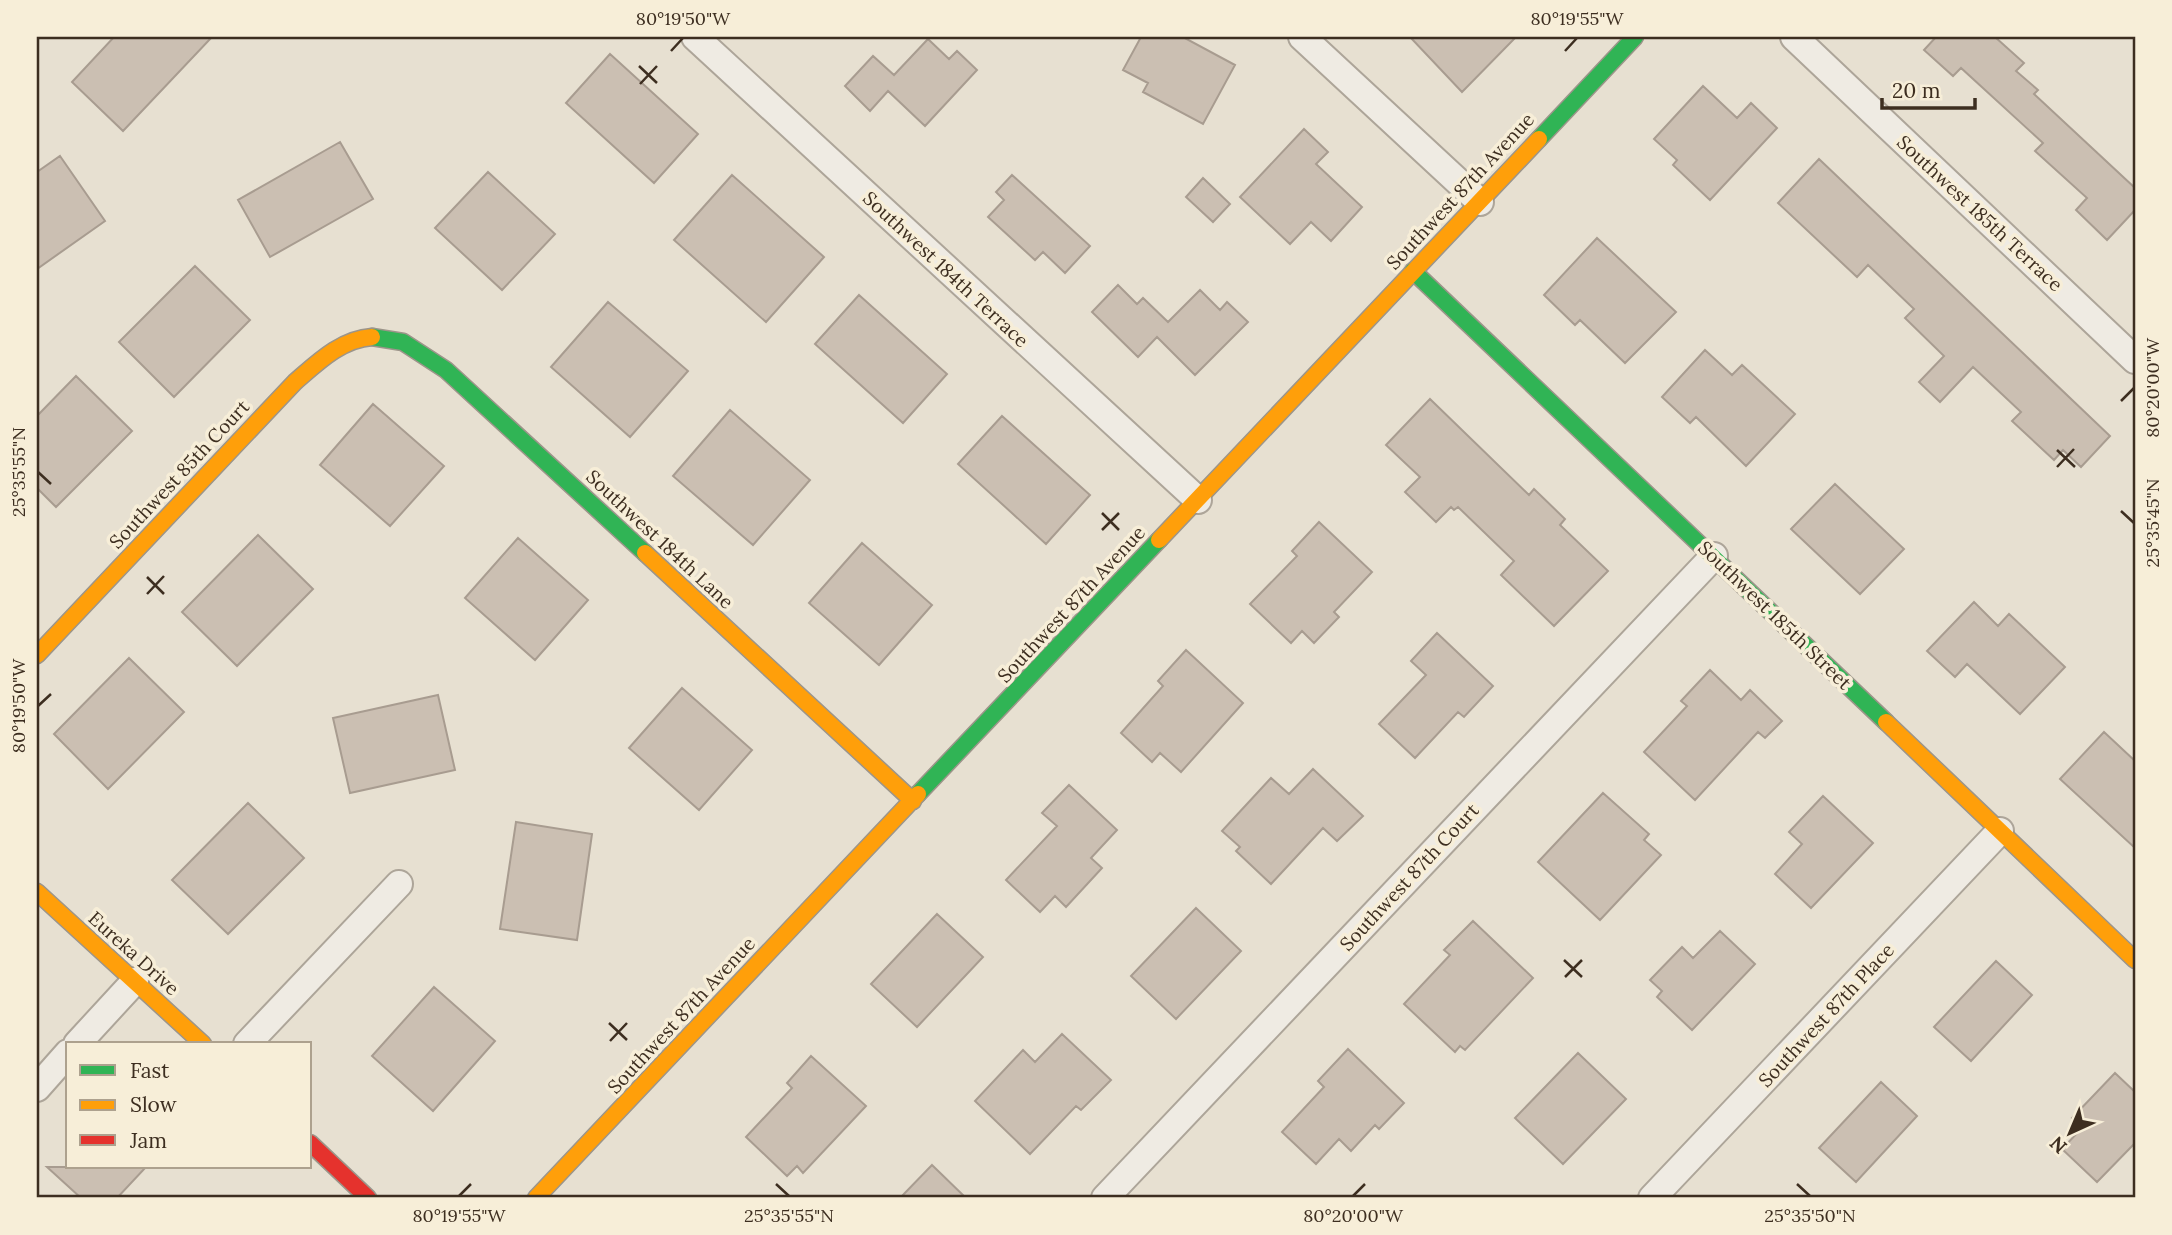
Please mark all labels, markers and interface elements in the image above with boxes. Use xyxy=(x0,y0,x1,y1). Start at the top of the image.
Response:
text: 80°19'50"W xyxy=(636,7,731,30)
text: 80°19'55"W xyxy=(1530,7,1625,30)
scale bar xyxy=(1882,66,1974,110)
text: 20 m xyxy=(1892,77,1941,104)
street label: Southwest 87th Avenue xyxy=(1381,107,1539,275)
street label: Southwest 185th Terrace xyxy=(1892,130,2068,296)
street label: Southwest 184th Terrace xyxy=(858,186,1034,352)
text: 80°20'00"W xyxy=(2141,337,2164,438)
street label: Southwest 85th Court xyxy=(104,394,255,553)
text: 25°35'55"N xyxy=(7,427,30,517)
street label: Southwest 184th Lane xyxy=(581,464,739,614)
text: 25°35'45"N xyxy=(2141,478,2164,568)
street label: Southwest 87th Avenue xyxy=(992,520,1150,688)
street label: Southwest 185th Street xyxy=(1693,536,1857,695)
text: 80°19'50"W xyxy=(7,658,30,753)
street label: Southwest 87th Court xyxy=(1334,798,1484,956)
street label: Eureka Drive xyxy=(84,906,184,1000)
street label: Southwest 87th Avenue xyxy=(602,931,760,1099)
street label: Southwest 87th Place xyxy=(1753,938,1899,1092)
legend xyxy=(66,1042,312,1168)
text: Fast xyxy=(130,1057,170,1084)
text: Slow xyxy=(130,1091,177,1118)
north arrow xyxy=(2036,1098,2106,1168)
text: Jam xyxy=(129,1127,167,1154)
text: N xyxy=(2044,1131,2072,1159)
text: 80°19'55"W xyxy=(412,1204,507,1227)
text: 25°35'55"N xyxy=(744,1204,834,1227)
text: 80°20'00"W xyxy=(1303,1204,1404,1227)
text: 25°35'50"N xyxy=(1764,1204,1856,1227)

